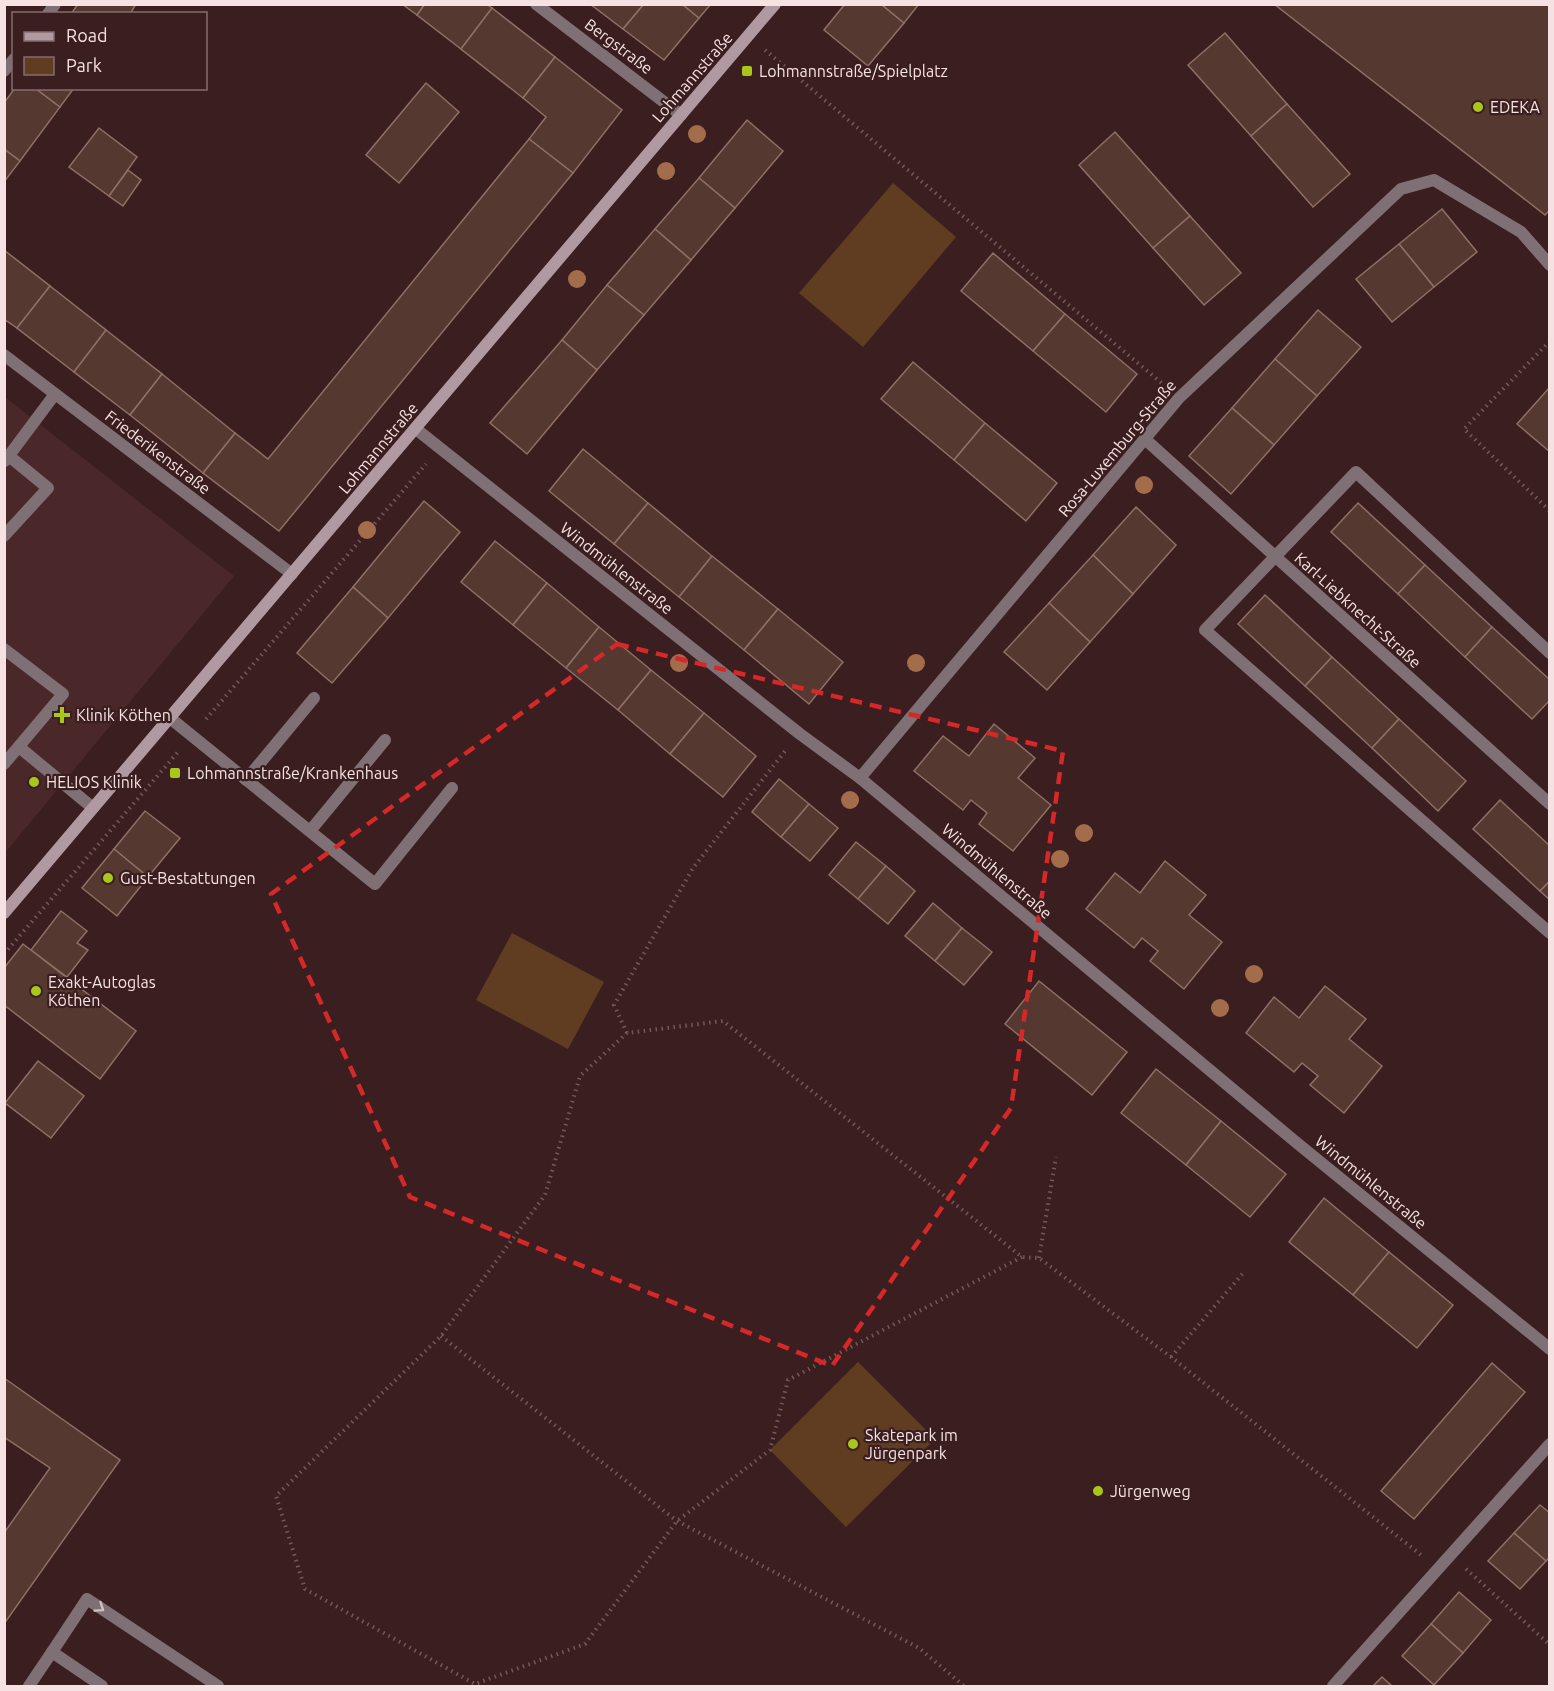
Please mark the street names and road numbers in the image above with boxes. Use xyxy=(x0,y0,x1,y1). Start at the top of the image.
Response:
street label: Bergstraße xyxy=(582,15,656,77)
street label: Lohmannstraße xyxy=(648,28,736,126)
street label: Rosa-Luxemburg-Straße xyxy=(1055,376,1179,520)
street label: Lohmannstraße xyxy=(335,399,421,497)
street label: Friederikenstraße xyxy=(102,407,214,497)
street label: Windmühlenstraße xyxy=(557,519,677,617)
street label: Karl-Liebknecht-Straße xyxy=(1291,549,1425,671)
street label: Windmühlenstraße xyxy=(938,820,1056,922)
street label: Windmühlenstraße xyxy=(1312,1132,1430,1232)

